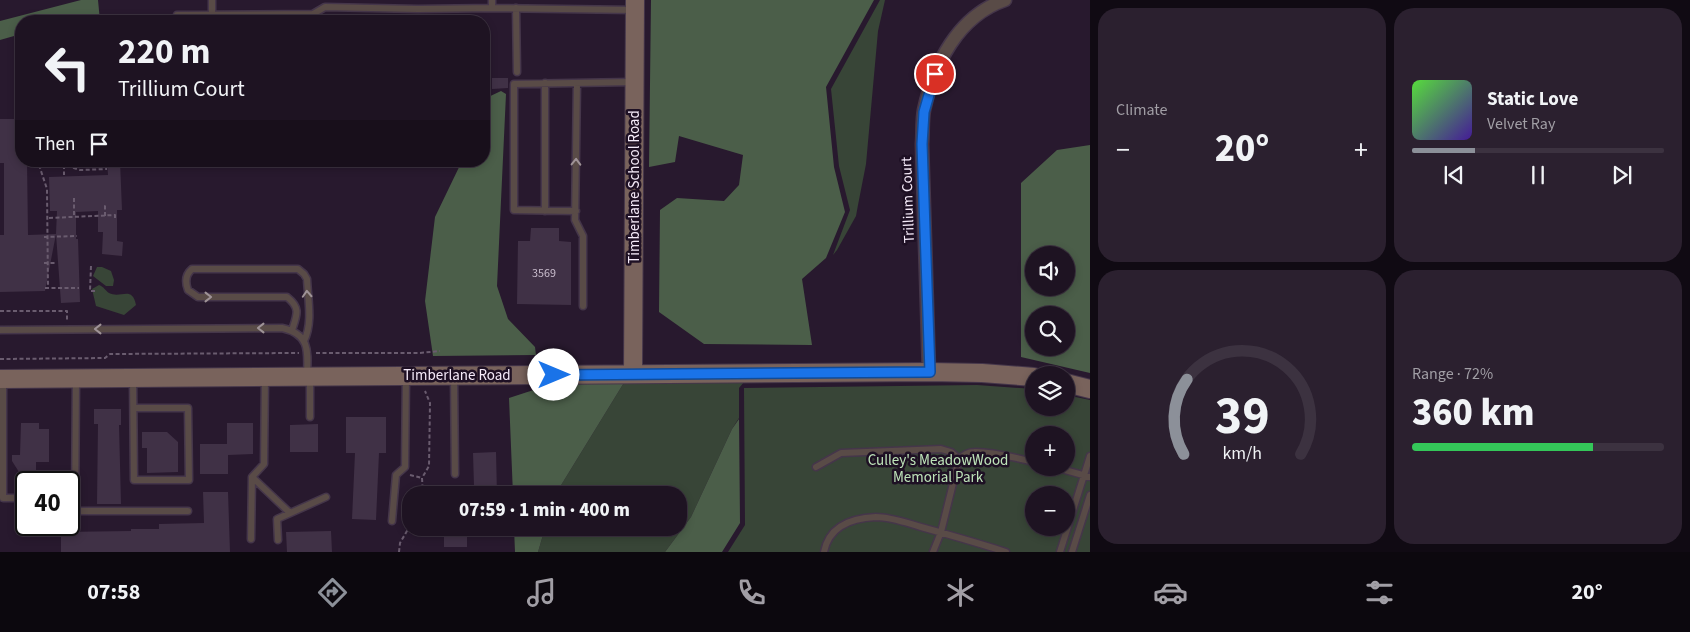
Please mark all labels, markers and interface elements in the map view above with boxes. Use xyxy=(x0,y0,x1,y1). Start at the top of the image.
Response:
text: 220 m xyxy=(118,27,210,77)
icon: left xyxy=(35,35,100,100)
pin xyxy=(914,53,956,95)
icon: arrive xyxy=(921,60,949,88)
text: Trillium Court xyxy=(118,73,245,105)
text: Static Love xyxy=(1487,86,1578,113)
text: Climate xyxy=(1116,99,1167,121)
street label: Timberlane School Road xyxy=(624,110,645,264)
text: Velvet Ray xyxy=(1487,113,1555,135)
text: 20° xyxy=(1215,122,1269,176)
icon: arrive xyxy=(85,130,113,158)
text: − xyxy=(1116,130,1130,170)
text: + xyxy=(1354,130,1368,170)
text: Then xyxy=(35,131,75,158)
street label: Trillium Court xyxy=(896,157,920,243)
one-way arrow xyxy=(571,158,581,166)
icon: previous xyxy=(1440,161,1468,189)
icon: pause xyxy=(1524,161,1552,189)
icon: next xyxy=(1608,161,1636,189)
map controls xyxy=(1025,246,1075,536)
button: sound xyxy=(1025,246,1075,296)
house number: 3569 xyxy=(532,265,556,282)
one-way arrow xyxy=(302,290,313,298)
one-way arrow xyxy=(204,292,212,302)
button: search xyxy=(1025,306,1075,356)
one-way arrow xyxy=(257,323,265,334)
one-way arrow xyxy=(94,324,102,334)
position arrow xyxy=(527,348,579,400)
text: Range · 72% xyxy=(1412,363,1493,385)
street label: Timberlane Road xyxy=(403,365,511,386)
button: layers xyxy=(1025,366,1075,416)
text: 39 xyxy=(1215,380,1269,454)
text: 360 km xyxy=(1412,386,1534,440)
button: + xyxy=(1025,426,1075,476)
text: km/h xyxy=(1222,441,1262,466)
park label: Culley's MeadowWood Memorial Park xyxy=(868,450,1008,488)
speed limit sign: 40 xyxy=(15,471,80,536)
button: − xyxy=(1025,486,1075,536)
text: 07:59 · 1 min · 400 m xyxy=(459,497,630,524)
icon: directions xyxy=(315,575,350,610)
icon: music xyxy=(524,575,559,610)
icon: phone xyxy=(734,575,769,610)
icon: climate xyxy=(943,575,978,610)
icon: car xyxy=(1153,575,1188,610)
icon: filters xyxy=(1362,575,1397,610)
text: 07:58 xyxy=(87,576,140,608)
text: 20° xyxy=(1571,576,1603,608)

